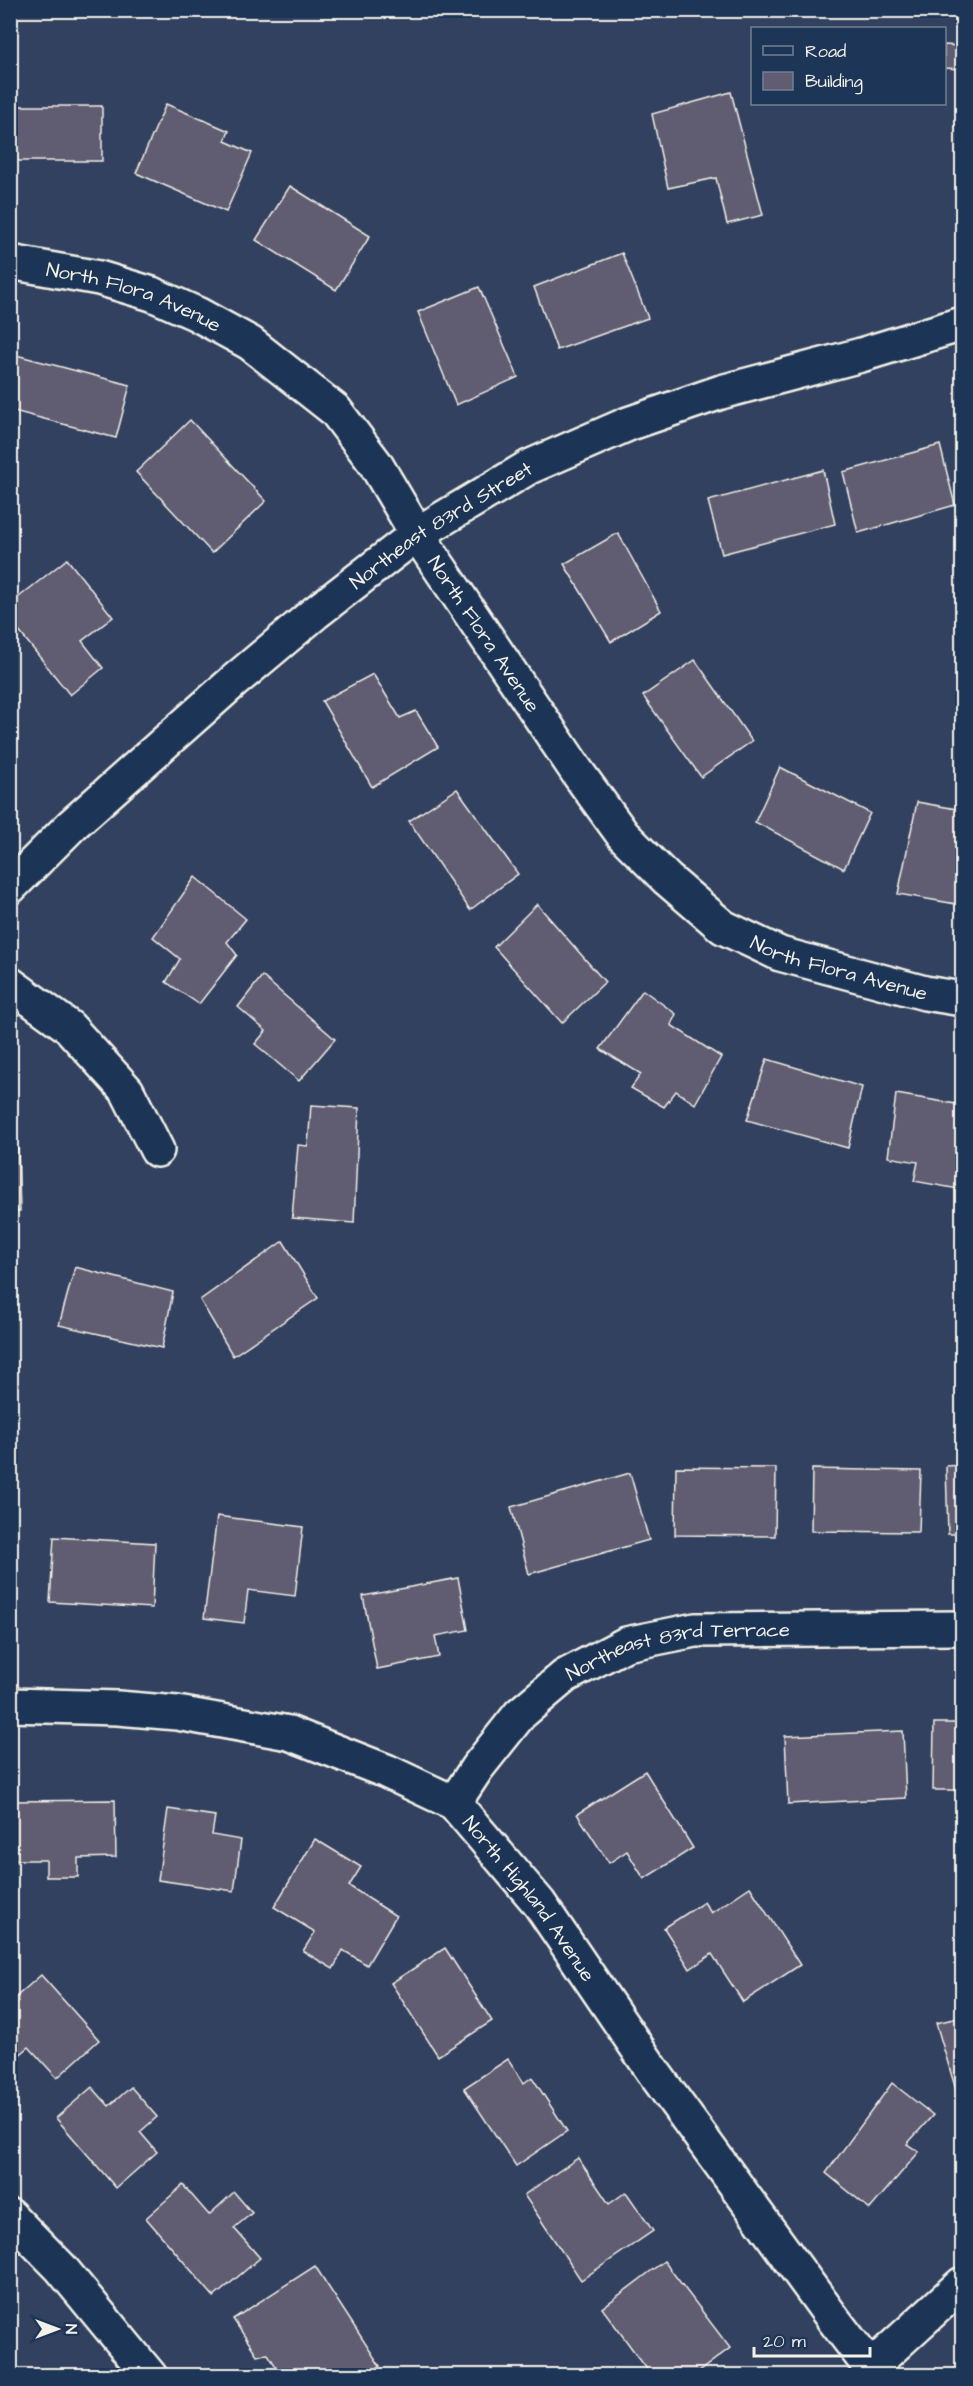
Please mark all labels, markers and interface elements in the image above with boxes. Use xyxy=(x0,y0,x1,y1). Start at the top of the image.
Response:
legend xyxy=(751,27,946,105)
text: Road xyxy=(805,39,846,64)
text: Building xyxy=(805,69,863,95)
street label: North Flora Avenue xyxy=(44,256,226,340)
street label: Northeast 83rd Street xyxy=(344,455,538,596)
street label: North Flora Avenue xyxy=(421,551,546,718)
street label: North Flora Avenue xyxy=(745,929,931,1008)
street label: Northeast 83rd Terrace xyxy=(561,1616,790,1688)
street label: North Highland Avenue xyxy=(456,1810,601,1988)
north arrow xyxy=(27,2299,87,2359)
scale bar xyxy=(754,2320,870,2358)
text: N xyxy=(60,2324,82,2334)
text: 20 m xyxy=(763,2329,806,2354)

